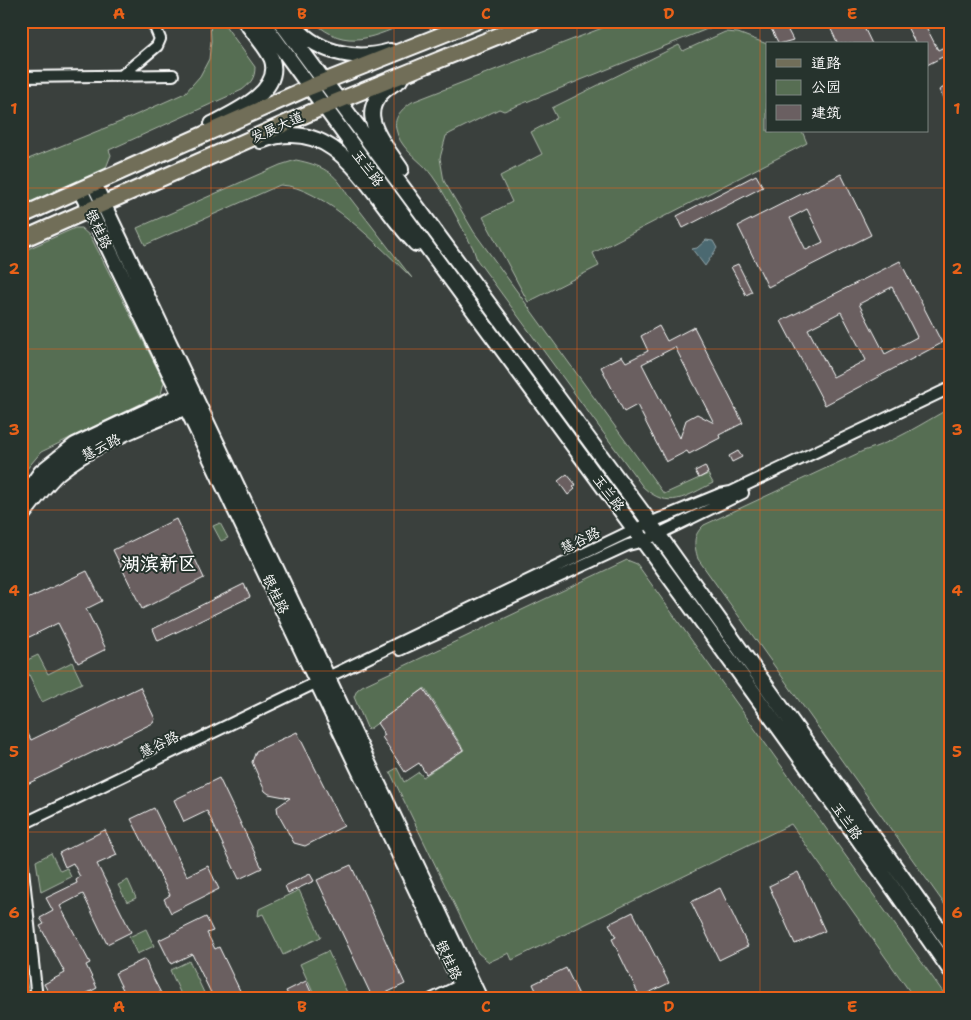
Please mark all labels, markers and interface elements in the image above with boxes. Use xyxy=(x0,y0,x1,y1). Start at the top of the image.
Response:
text: A xyxy=(113,3,125,24)
text: B xyxy=(297,3,307,24)
text: C xyxy=(481,3,491,24)
text: D xyxy=(663,3,675,24)
text: E xyxy=(847,3,857,24)
legend xyxy=(766,42,928,132)
text: 道路 xyxy=(811,53,841,73)
text: 公园 xyxy=(811,77,841,97)
text: 1 xyxy=(10,98,18,119)
text: 1 xyxy=(953,98,961,119)
text: 建筑 xyxy=(811,103,841,123)
street label: 发展大道 xyxy=(248,107,306,147)
street label: 玉兰路 xyxy=(348,146,388,190)
street label: 银桂路 xyxy=(82,206,116,252)
text: 2 xyxy=(8,258,20,279)
text: 2 xyxy=(951,258,963,279)
text: 3 xyxy=(8,419,20,440)
text: 3 xyxy=(951,419,963,440)
street label: 慧云路 xyxy=(78,429,124,465)
street label: 玉兰路 xyxy=(589,471,629,515)
street label: 慧谷路 xyxy=(557,523,603,557)
district label: 湖滨新区 xyxy=(121,551,197,576)
street label: 银桂路 xyxy=(259,571,293,617)
text: 4 xyxy=(8,580,20,601)
text: 4 xyxy=(951,580,963,601)
street label: 慧谷路 xyxy=(136,727,182,761)
text: 5 xyxy=(9,741,19,762)
text: 5 xyxy=(952,741,962,762)
street label: 玉兰路 xyxy=(828,799,866,843)
text: 6 xyxy=(8,902,20,923)
text: 6 xyxy=(951,902,963,923)
street label: 银桂路 xyxy=(432,937,466,983)
text: A xyxy=(113,996,125,1017)
text: B xyxy=(297,996,307,1017)
text: C xyxy=(481,996,491,1017)
text: D xyxy=(663,996,675,1017)
text: E xyxy=(847,996,857,1017)

